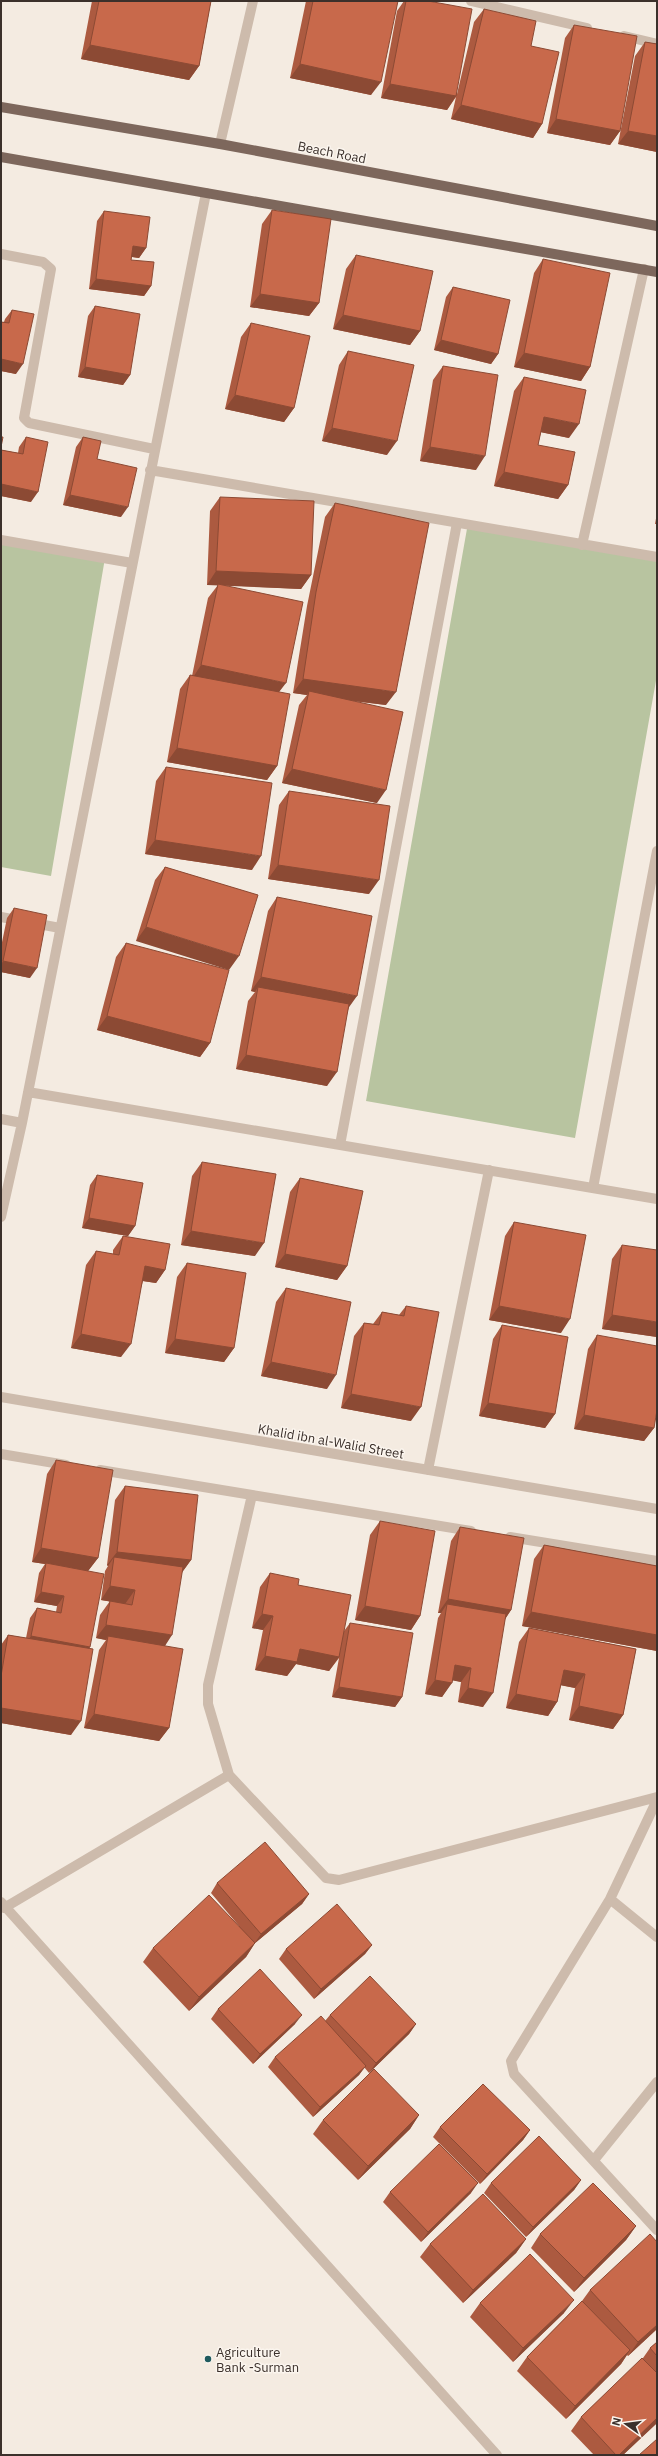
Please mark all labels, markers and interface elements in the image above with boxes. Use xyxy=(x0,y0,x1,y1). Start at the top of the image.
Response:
street label: Beach Road xyxy=(296,138,368,167)
street label: Khalid ibn al-Walid Street xyxy=(257,1420,405,1463)
place label: Agriculture Bank -Surman xyxy=(216,2344,299,2376)
marker: Agriculture Bank -Surman xyxy=(203,2354,213,2364)
north arrow xyxy=(606,2404,646,2444)
text: N xyxy=(609,2416,624,2427)

